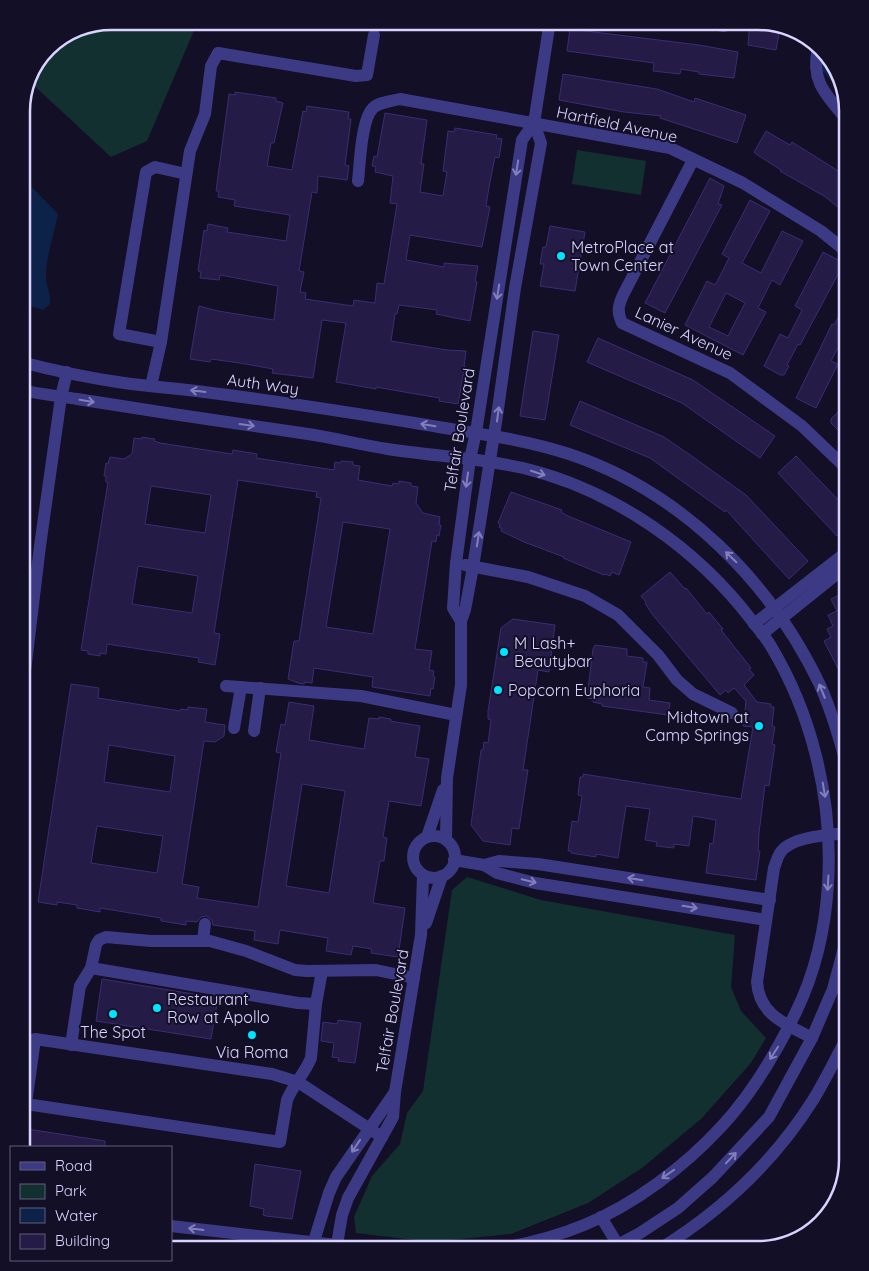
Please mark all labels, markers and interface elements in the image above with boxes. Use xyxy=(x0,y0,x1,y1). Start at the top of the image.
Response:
street label: Hartfield Avenue xyxy=(555,101,679,147)
one-way arrow xyxy=(512,159,522,175)
place label: MetroPlace at Town Center xyxy=(571,237,674,275)
marker: MetroPlace at Town Center xyxy=(555,250,567,262)
one-way arrow xyxy=(493,283,503,299)
street label: Lanier Avenue xyxy=(632,302,736,364)
street label: Telfair Boulevard xyxy=(439,367,479,493)
street label: Auth Way xyxy=(226,369,300,399)
one-way arrow xyxy=(190,386,206,396)
one-way arrow xyxy=(78,396,94,406)
one-way arrow xyxy=(493,406,503,422)
one-way arrow xyxy=(420,420,436,430)
one-way arrow xyxy=(239,421,255,431)
one-way arrow xyxy=(530,468,546,478)
one-way arrow xyxy=(462,471,472,487)
one-way arrow xyxy=(473,531,483,547)
one-way arrow xyxy=(725,551,737,563)
place label: M Lash+ Beautybar xyxy=(514,633,592,671)
marker: M Lash+ Beautybar xyxy=(498,646,510,658)
place label: Popcorn Euphoria xyxy=(508,680,640,700)
marker: Popcorn Euphoria xyxy=(492,684,504,696)
one-way arrow xyxy=(816,684,826,699)
place label: Midtown at Camp Springs xyxy=(645,707,749,745)
marker: Midtown at Camp Springs xyxy=(753,720,765,732)
one-way arrow xyxy=(819,782,829,798)
one-way arrow xyxy=(627,874,643,884)
one-way arrow xyxy=(823,875,832,891)
one-way arrow xyxy=(521,877,537,886)
one-way arrow xyxy=(681,903,697,913)
street label: Telfair Boulevard xyxy=(371,948,413,1074)
place label: Restaurant Row at Apollo xyxy=(167,989,270,1027)
marker: Restaurant Row at Apollo xyxy=(151,1002,163,1014)
marker: The Spot xyxy=(107,1008,119,1020)
place label: The Spot xyxy=(80,1022,146,1042)
marker: Via Roma xyxy=(246,1029,258,1041)
place label: Via Roma xyxy=(216,1042,288,1062)
one-way arrow xyxy=(769,1046,780,1060)
one-way arrow xyxy=(351,1138,361,1152)
legend xyxy=(10,1146,172,1261)
one-way arrow xyxy=(725,1152,737,1165)
text: Road xyxy=(55,1156,92,1175)
one-way arrow xyxy=(661,1169,675,1179)
text: Park xyxy=(55,1181,87,1200)
text: Water xyxy=(55,1206,98,1225)
one-way arrow xyxy=(189,1224,205,1234)
text: Building xyxy=(55,1231,110,1250)

